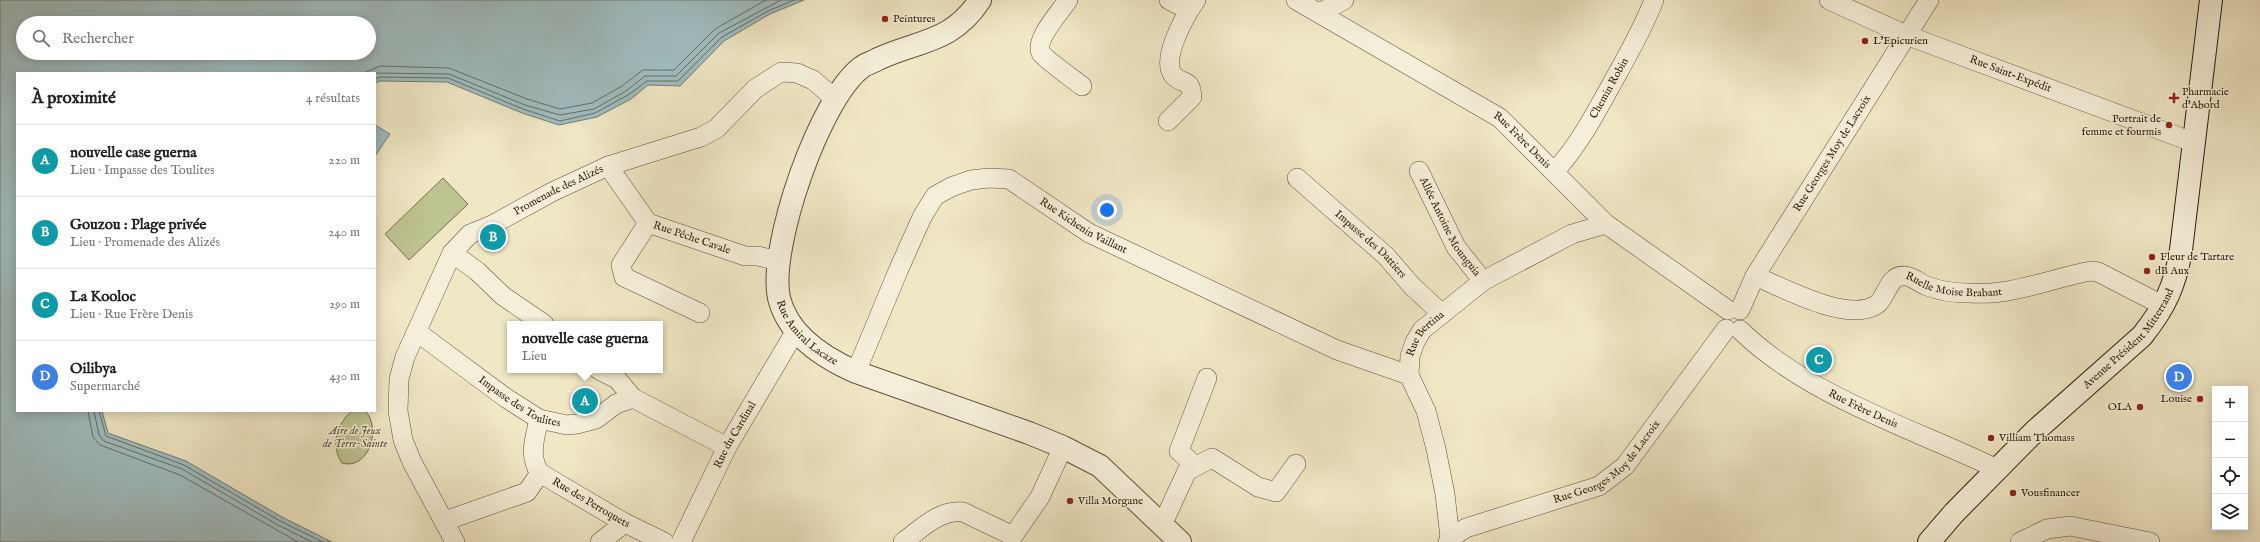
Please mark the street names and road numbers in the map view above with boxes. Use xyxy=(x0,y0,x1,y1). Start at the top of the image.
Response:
street label: Rue Saint-Expédit xyxy=(1968,52,2053,96)
street label: Chemin Robin xyxy=(1587,55,1632,121)
street label: Rue Georges Moy de Lacroix xyxy=(1790,92,1875,214)
street label: Rue Frère Denis xyxy=(1491,109,1554,172)
street label: Promenade des Alizés xyxy=(511,162,606,219)
street label: Allée Antoine Mounguia xyxy=(1416,174,1484,279)
street label: Rue Kichenin Vaillant xyxy=(1037,195,1130,257)
street label: Impasse des Dattiers xyxy=(1332,207,1409,281)
street label: Rue Pêche Cavale xyxy=(651,218,732,258)
street label: Ruelle Moise Brabant xyxy=(1904,269,2003,300)
street label: Avenue Président Mitterrand xyxy=(2079,286,2177,393)
street label: Rue Amiral Lacaze xyxy=(773,298,840,369)
street label: Rue Bertina xyxy=(1403,308,1447,358)
street label: Impasse des Toulites xyxy=(476,373,562,430)
street label: Rue Frère Denis xyxy=(1826,386,1900,431)
street label: Rue du Cardinal xyxy=(711,399,759,471)
street label: Rue Georges Moy de Lacroix xyxy=(1552,417,1664,507)
street label: Rue des Perroquets xyxy=(549,475,632,531)

